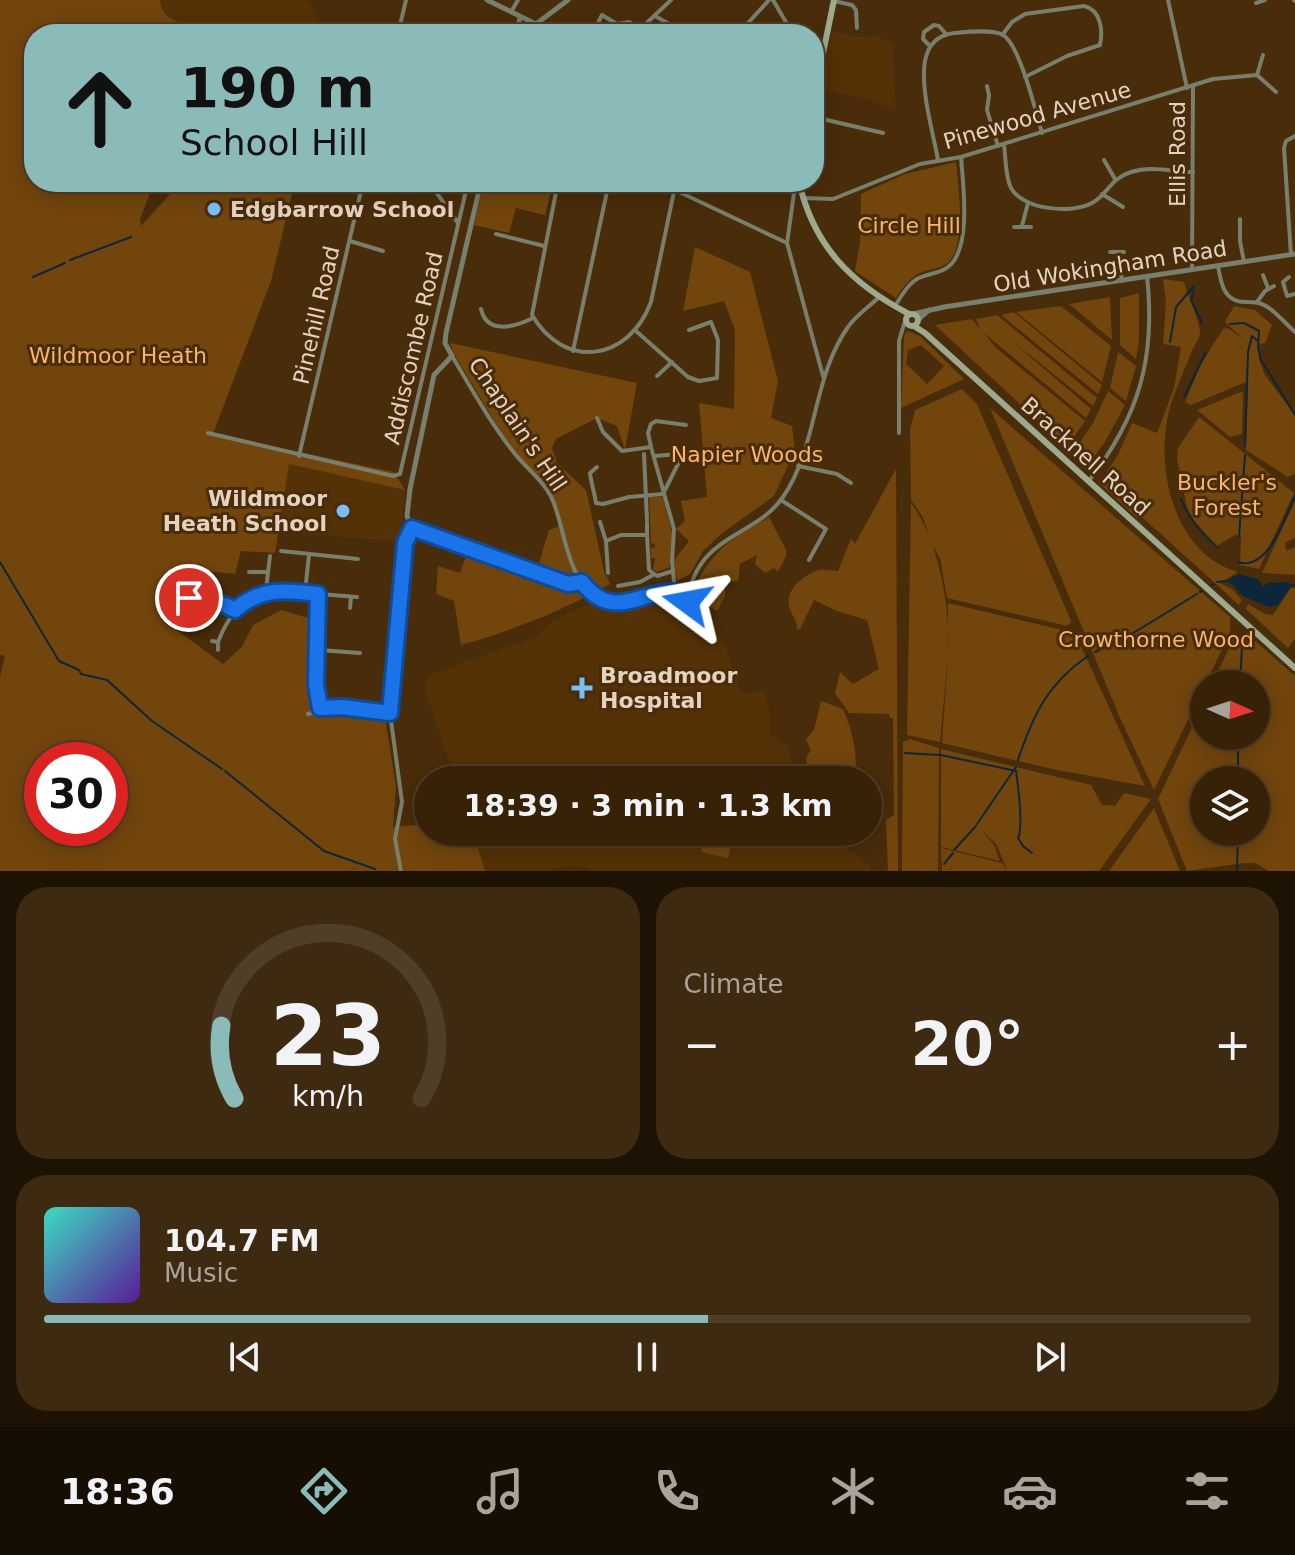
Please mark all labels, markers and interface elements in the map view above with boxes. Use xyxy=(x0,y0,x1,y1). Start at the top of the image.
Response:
text: 190 m xyxy=(180,55,375,120)
icon: ahead xyxy=(48,56,152,160)
street label: Pinewood Avenue xyxy=(940,77,1134,154)
street label: Ellis Road xyxy=(1165,101,1190,207)
text: School Hill xyxy=(180,122,368,163)
place label: Edgbarrow School xyxy=(230,197,454,222)
marker: Edgbarrow School xyxy=(205,200,223,218)
park label: Circle Hill xyxy=(857,213,961,238)
street label: Old Wokingham Road xyxy=(992,236,1229,297)
street label: Pinehill Road xyxy=(288,244,345,387)
street label: Addiscombe Road xyxy=(379,249,448,447)
park label: Wildmoor Heath xyxy=(29,343,207,368)
street label: Chaplain's Hill xyxy=(464,353,572,496)
street label: Bracknell Road xyxy=(1016,392,1155,521)
park label: Napier Woods xyxy=(671,442,823,467)
park label: Buckler's Forest xyxy=(1177,470,1277,520)
place label: Wildmoor Heath School xyxy=(163,486,327,536)
marker: Wildmoor Heath School xyxy=(334,502,352,520)
position arrow xyxy=(645,560,729,644)
pin xyxy=(155,564,223,632)
icon: arrive xyxy=(167,576,211,620)
park label: Crowthorne Wood xyxy=(1058,627,1254,652)
place label: Broadmoor Hospital xyxy=(600,663,737,713)
north arrow xyxy=(1190,670,1270,750)
map controls xyxy=(1190,670,1270,846)
marker: Broadmoor Hospital xyxy=(571,677,593,699)
speed limit sign: 30 xyxy=(24,742,128,846)
button: layers xyxy=(1190,766,1270,846)
text: 18:39 · 3 min · 1.3 km xyxy=(463,788,833,823)
text: Climate xyxy=(684,969,784,999)
text: 23 xyxy=(270,988,386,1085)
text: 20° xyxy=(911,1009,1024,1079)
text: − xyxy=(684,1019,720,1070)
text: + xyxy=(1214,1019,1251,1070)
text: km/h xyxy=(292,1079,364,1113)
text: 104.7 FM xyxy=(164,1223,320,1258)
text: Music xyxy=(164,1258,238,1288)
icon: previous xyxy=(223,1335,267,1379)
icon: pause xyxy=(625,1335,669,1379)
icon: next xyxy=(1028,1335,1072,1379)
icon: directions xyxy=(296,1463,352,1519)
icon: music xyxy=(472,1463,528,1519)
icon: phone xyxy=(649,1463,705,1519)
icon: climate xyxy=(825,1463,881,1519)
icon: car xyxy=(1002,1463,1058,1519)
icon: filters xyxy=(1179,1463,1235,1519)
text: 18:36 xyxy=(60,1471,175,1512)

